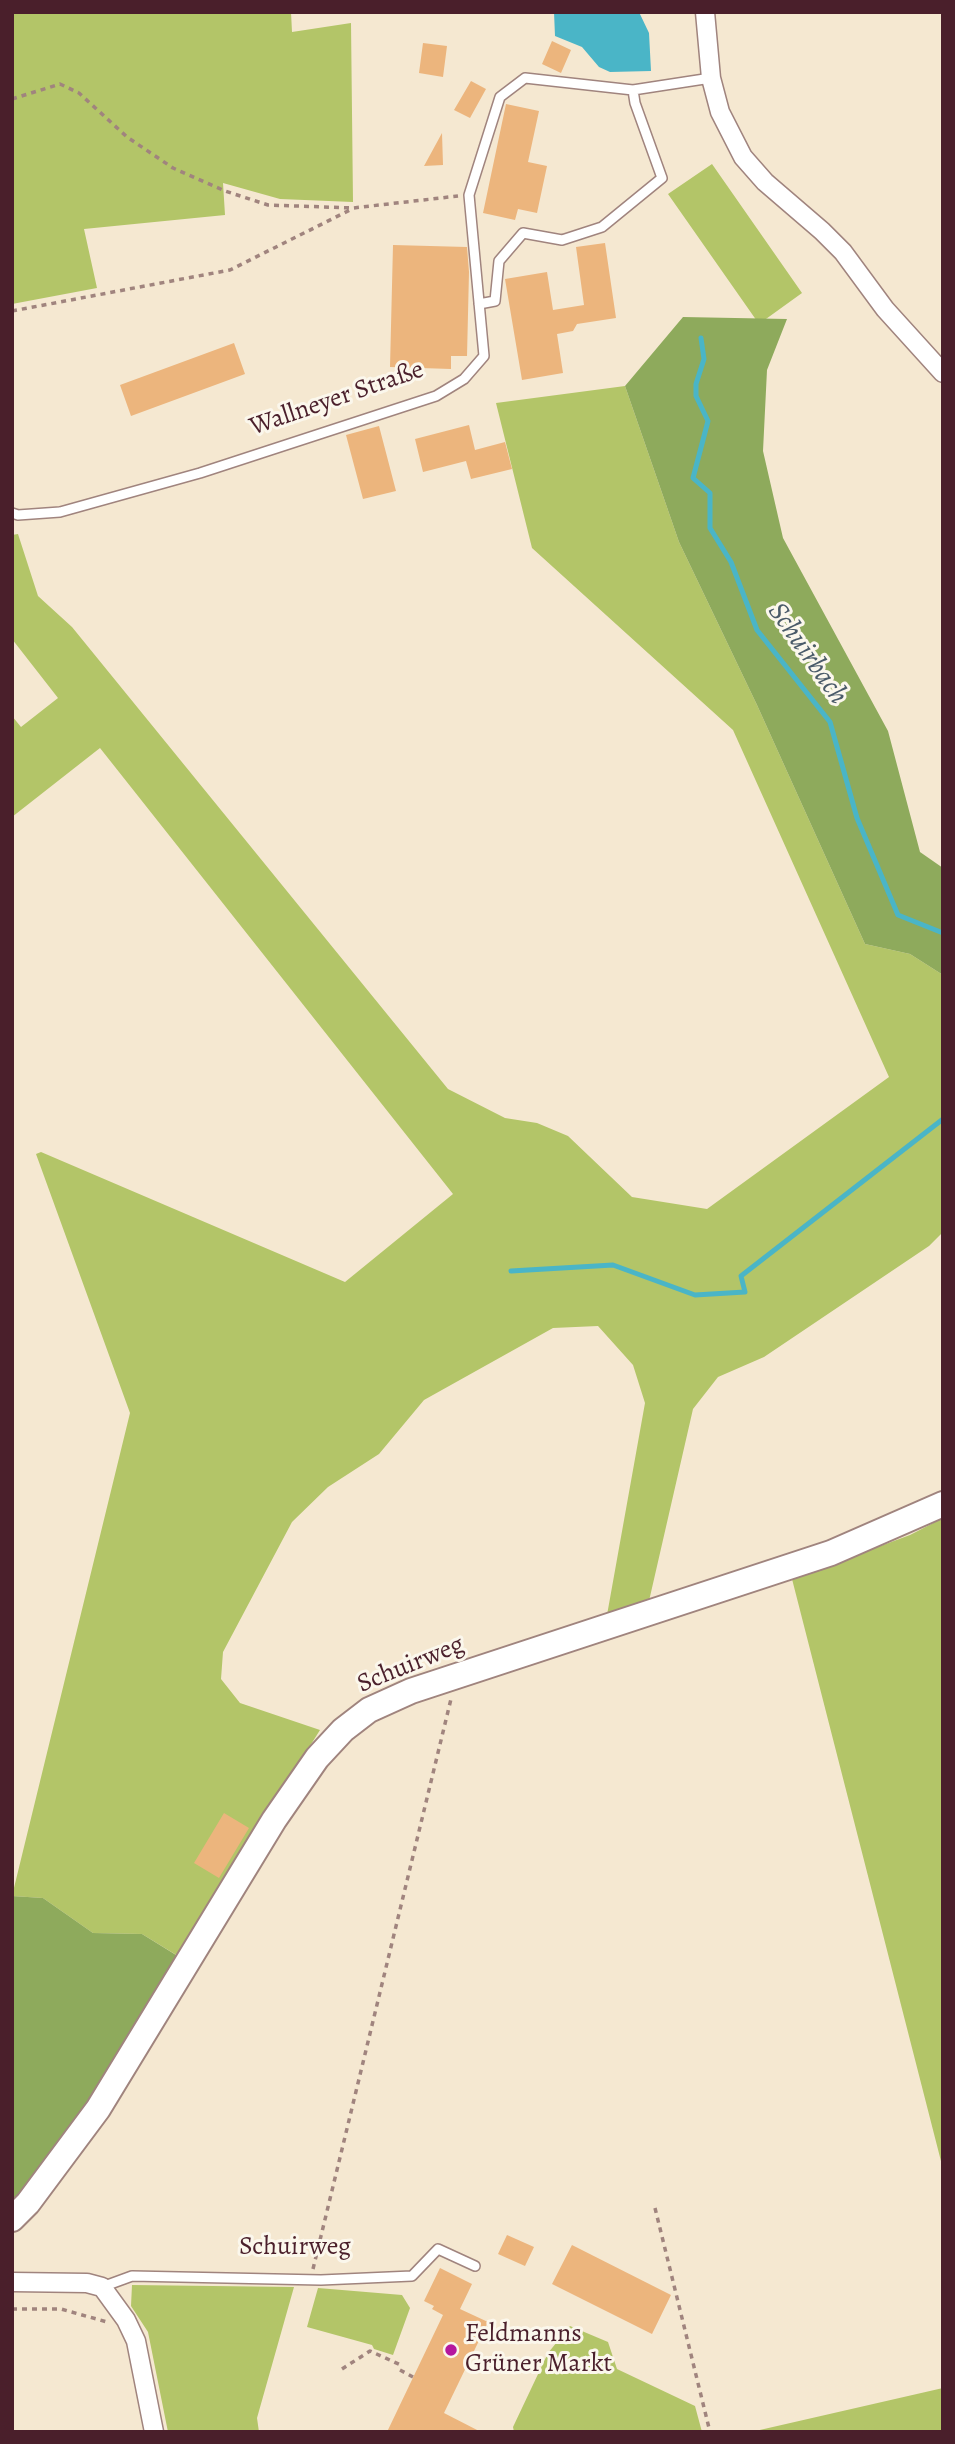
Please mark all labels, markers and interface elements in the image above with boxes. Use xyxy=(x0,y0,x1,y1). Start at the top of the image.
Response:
street label: Wallneyer Straße xyxy=(246,355,428,443)
water label: Schuirbach xyxy=(760,597,854,711)
street label: Schuirweg xyxy=(353,1630,469,1700)
street label: Schuirweg xyxy=(239,2232,351,2264)
place label: Feldmanns Grüner Markt xyxy=(465,2319,612,2380)
marker: Feldmanns Grüner Markt xyxy=(443,2342,459,2358)

